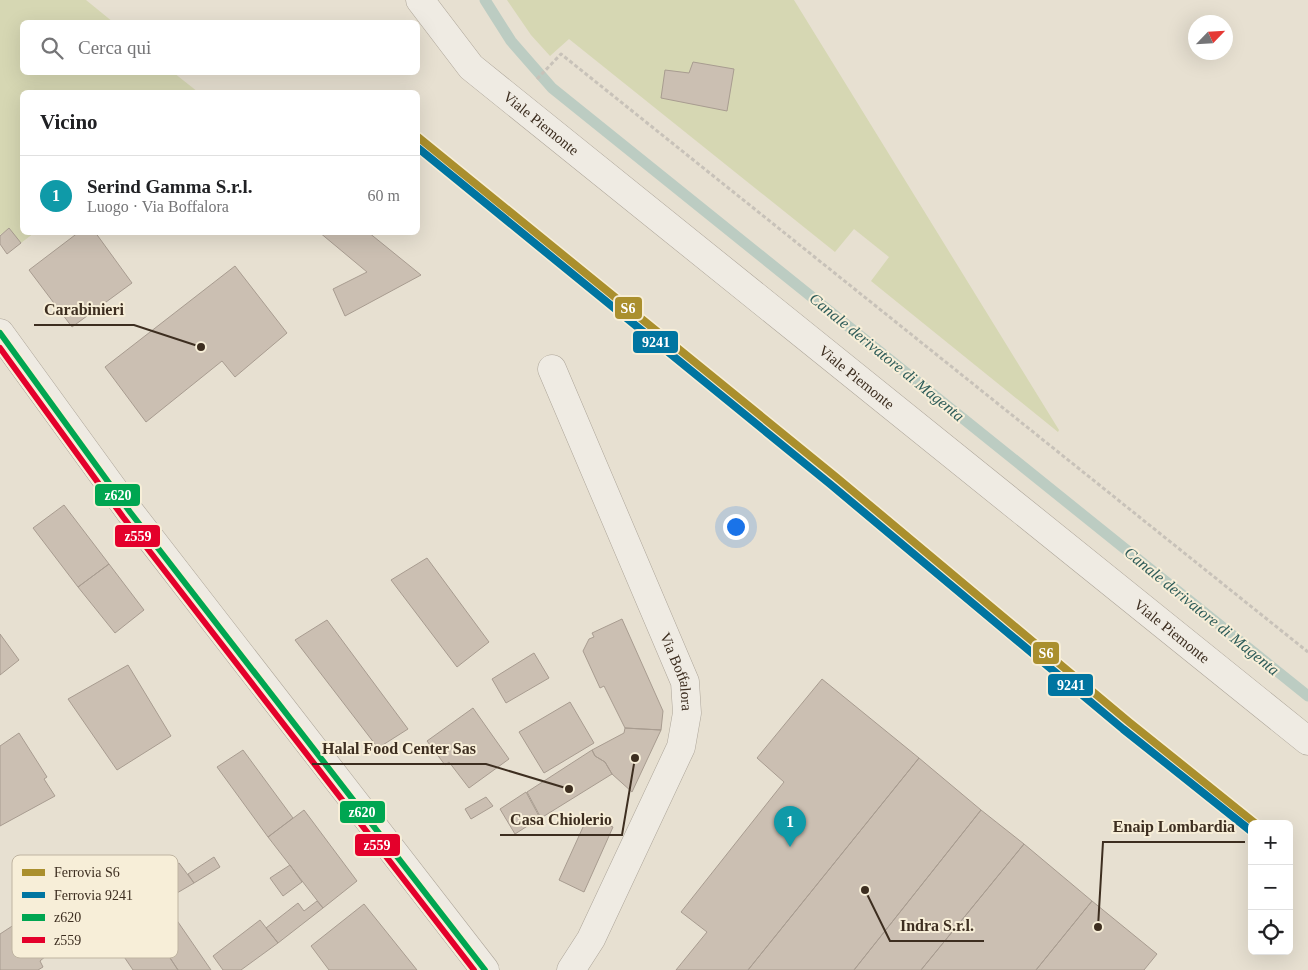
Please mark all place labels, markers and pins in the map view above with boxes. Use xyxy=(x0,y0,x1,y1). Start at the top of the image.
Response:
callout: Carabinieri xyxy=(34,294,134,325)
callout: Halal Food Center Sas xyxy=(312,733,486,764)
callout: Casa Chiolerio xyxy=(500,804,622,835)
pin: 1 xyxy=(774,806,806,847)
callout: Enaip Lombardia xyxy=(1103,811,1245,842)
callout: Indra S.r.l. xyxy=(890,910,984,941)

